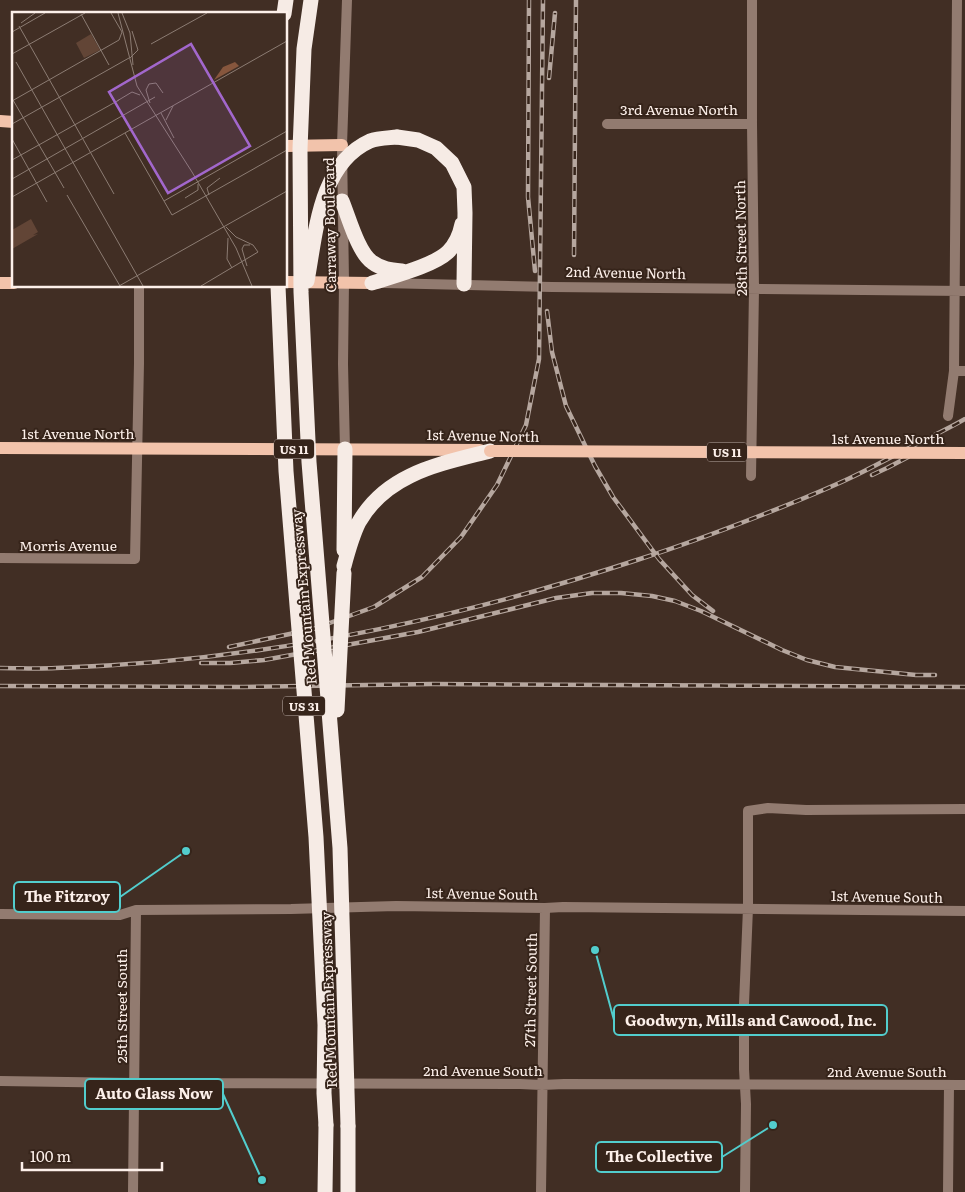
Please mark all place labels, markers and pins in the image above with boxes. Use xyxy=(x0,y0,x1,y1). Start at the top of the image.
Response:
callout: The Fitzroy xyxy=(14,882,120,912)
callout: Goodwyn, Mills and Cawood, Inc. xyxy=(614,1005,887,1035)
callout: Auto Glass Now xyxy=(85,1079,223,1109)
callout: The Collective xyxy=(596,1142,722,1172)

